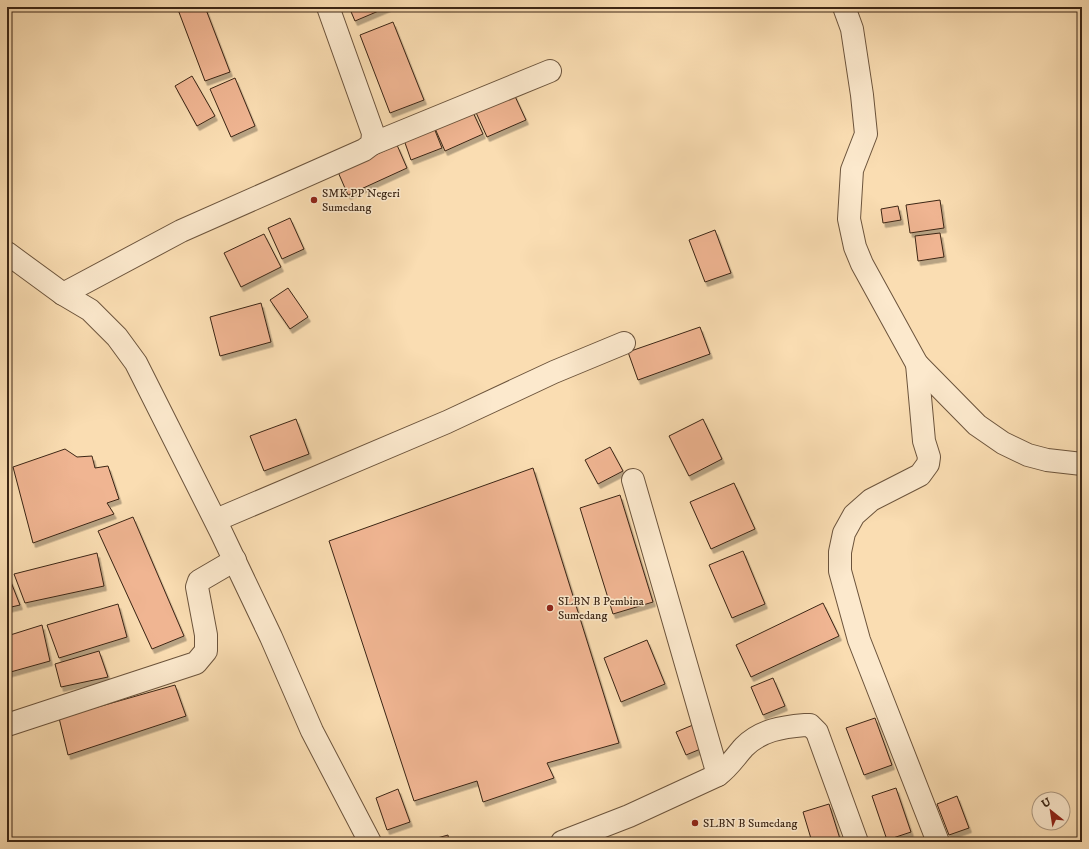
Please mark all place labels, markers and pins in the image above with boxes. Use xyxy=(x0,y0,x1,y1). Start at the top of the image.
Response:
place label: SMK PP Negeri Sumedang xyxy=(322,186,400,215)
marker: SMK PP Negeri Sumedang xyxy=(309,195,319,205)
place label: SLBN B Pembina Sumedang xyxy=(558,594,645,623)
marker: SLBN B Pembina Sumedang xyxy=(545,603,555,613)
place label: SLBN B Sumedang xyxy=(703,816,797,831)
marker: SLBN B Sumedang xyxy=(690,818,700,828)

